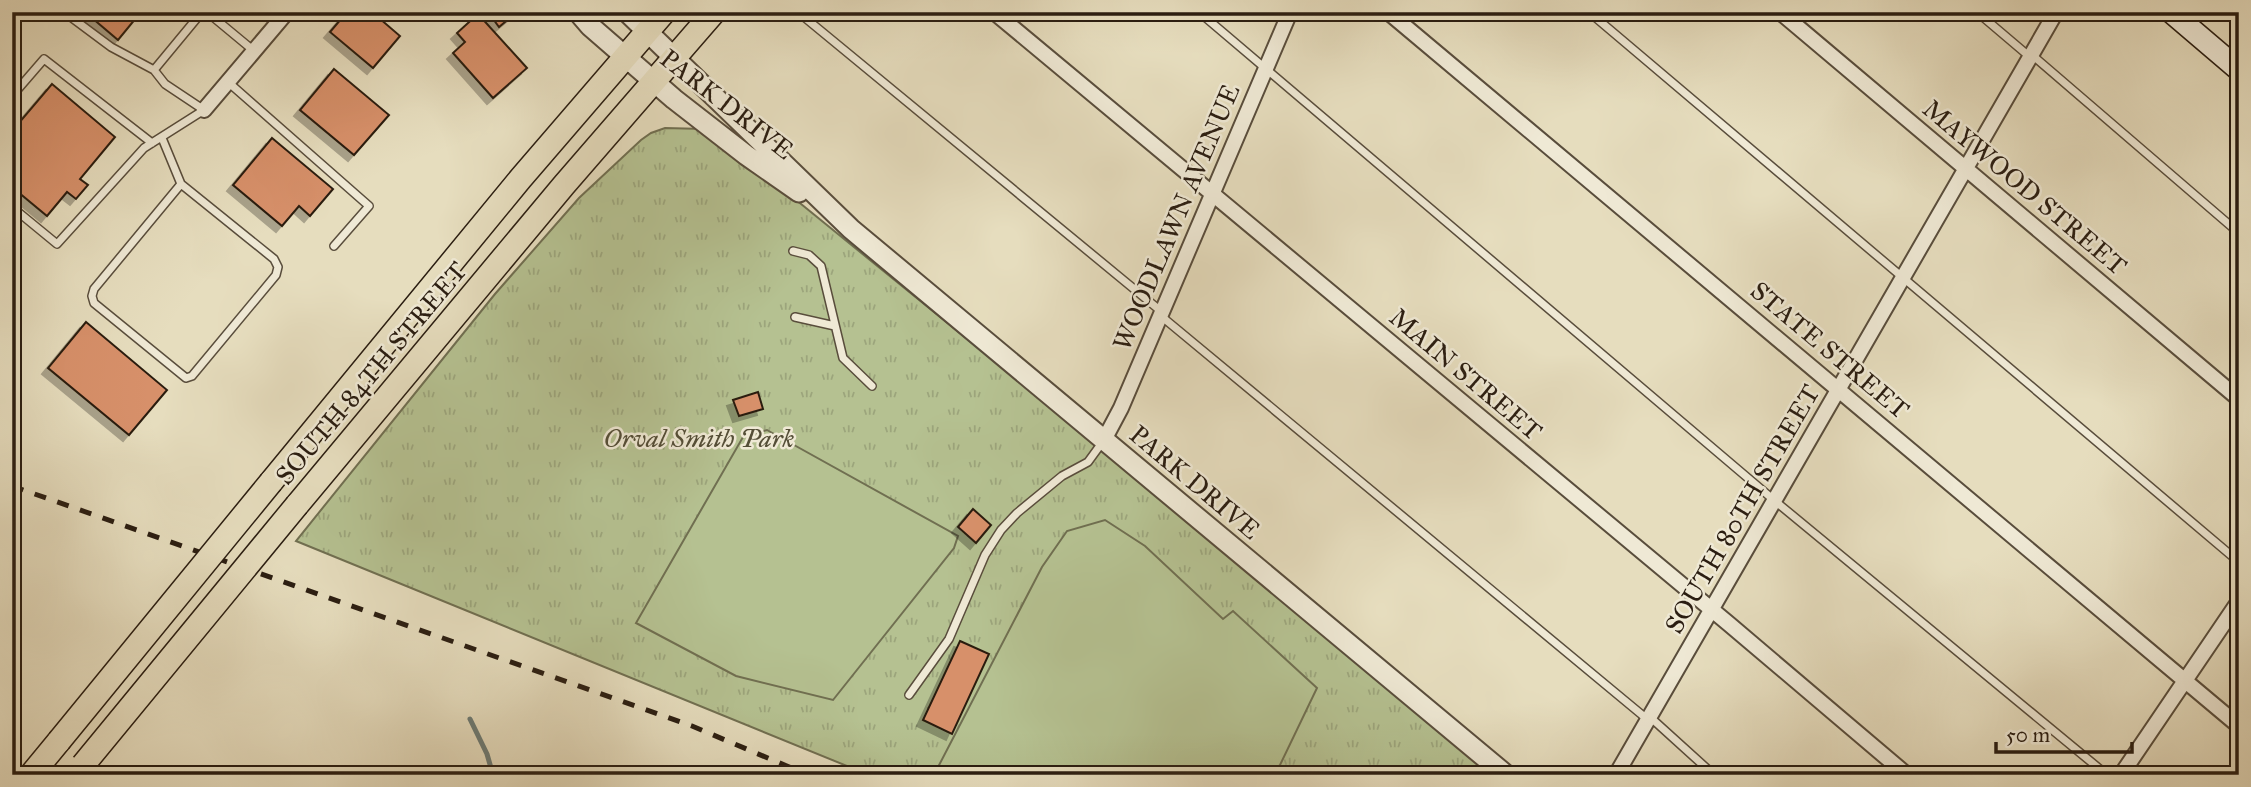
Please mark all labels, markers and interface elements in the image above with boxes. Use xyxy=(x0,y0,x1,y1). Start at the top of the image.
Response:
street label: PARK DRIVE xyxy=(654,42,800,166)
street label: WOODLAWN AVENUE xyxy=(1105,79,1247,355)
street label: MAYWOOD STREET xyxy=(1916,92,2134,282)
street label: SOUTH 84TH STREET xyxy=(268,255,474,491)
street label: STATE STREET xyxy=(1744,274,1916,426)
street label: MAIN STREET xyxy=(1383,301,1549,447)
street label: SOUTH 80TH STREET xyxy=(1658,379,1826,639)
street label: PARK DRIVE xyxy=(1123,418,1267,546)
park label: Orval Smith Park xyxy=(604,422,795,454)
scale bar xyxy=(1996,710,2132,754)
text: 50 m xyxy=(2006,722,2051,748)

